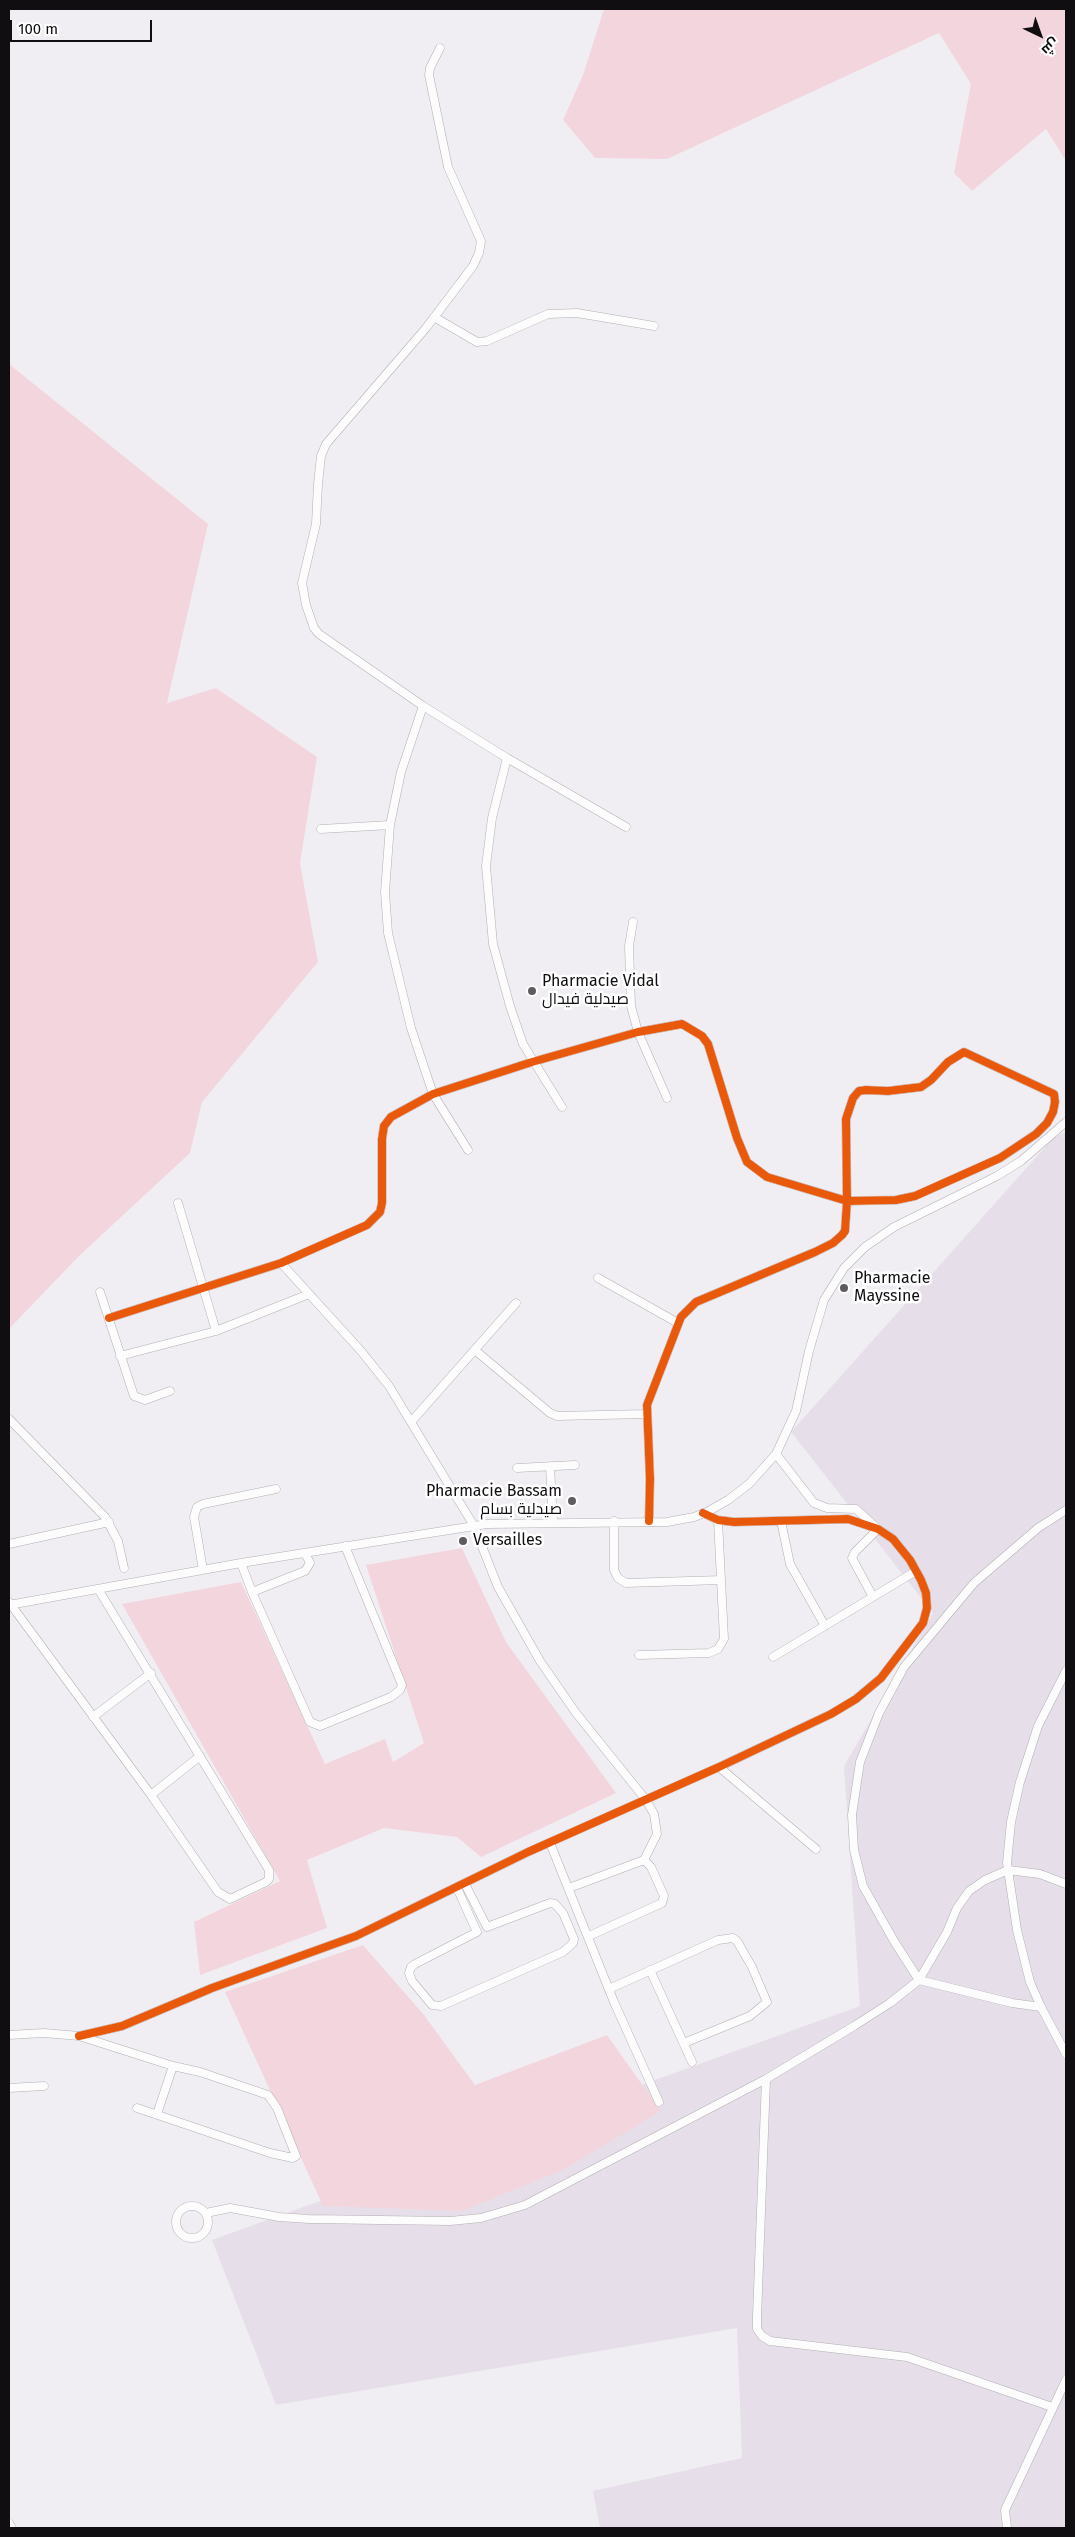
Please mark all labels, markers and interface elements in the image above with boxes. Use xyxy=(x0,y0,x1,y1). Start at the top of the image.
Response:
scale bar xyxy=(12,10,155,42)
north arrow xyxy=(1015,10,1065,60)
text: 100 m xyxy=(18,20,58,38)
text: ش xyxy=(1038,34,1063,59)
place label: Pharmacie Vidal صيدلية فيدال xyxy=(542,972,659,1010)
marker: Pharmacie Vidal صيدلية فيدال xyxy=(526,985,538,997)
place label: Pharmacie Mayssine xyxy=(854,1269,931,1307)
marker: Pharmacie Mayssine xyxy=(838,1282,850,1294)
place label: Pharmacie Bassam صيدلية بسام xyxy=(426,1482,562,1520)
marker: Pharmacie Bassam صيدلية بسام xyxy=(566,1495,578,1507)
place label: Versailles xyxy=(473,1531,542,1551)
marker: Versailles xyxy=(457,1535,469,1547)

